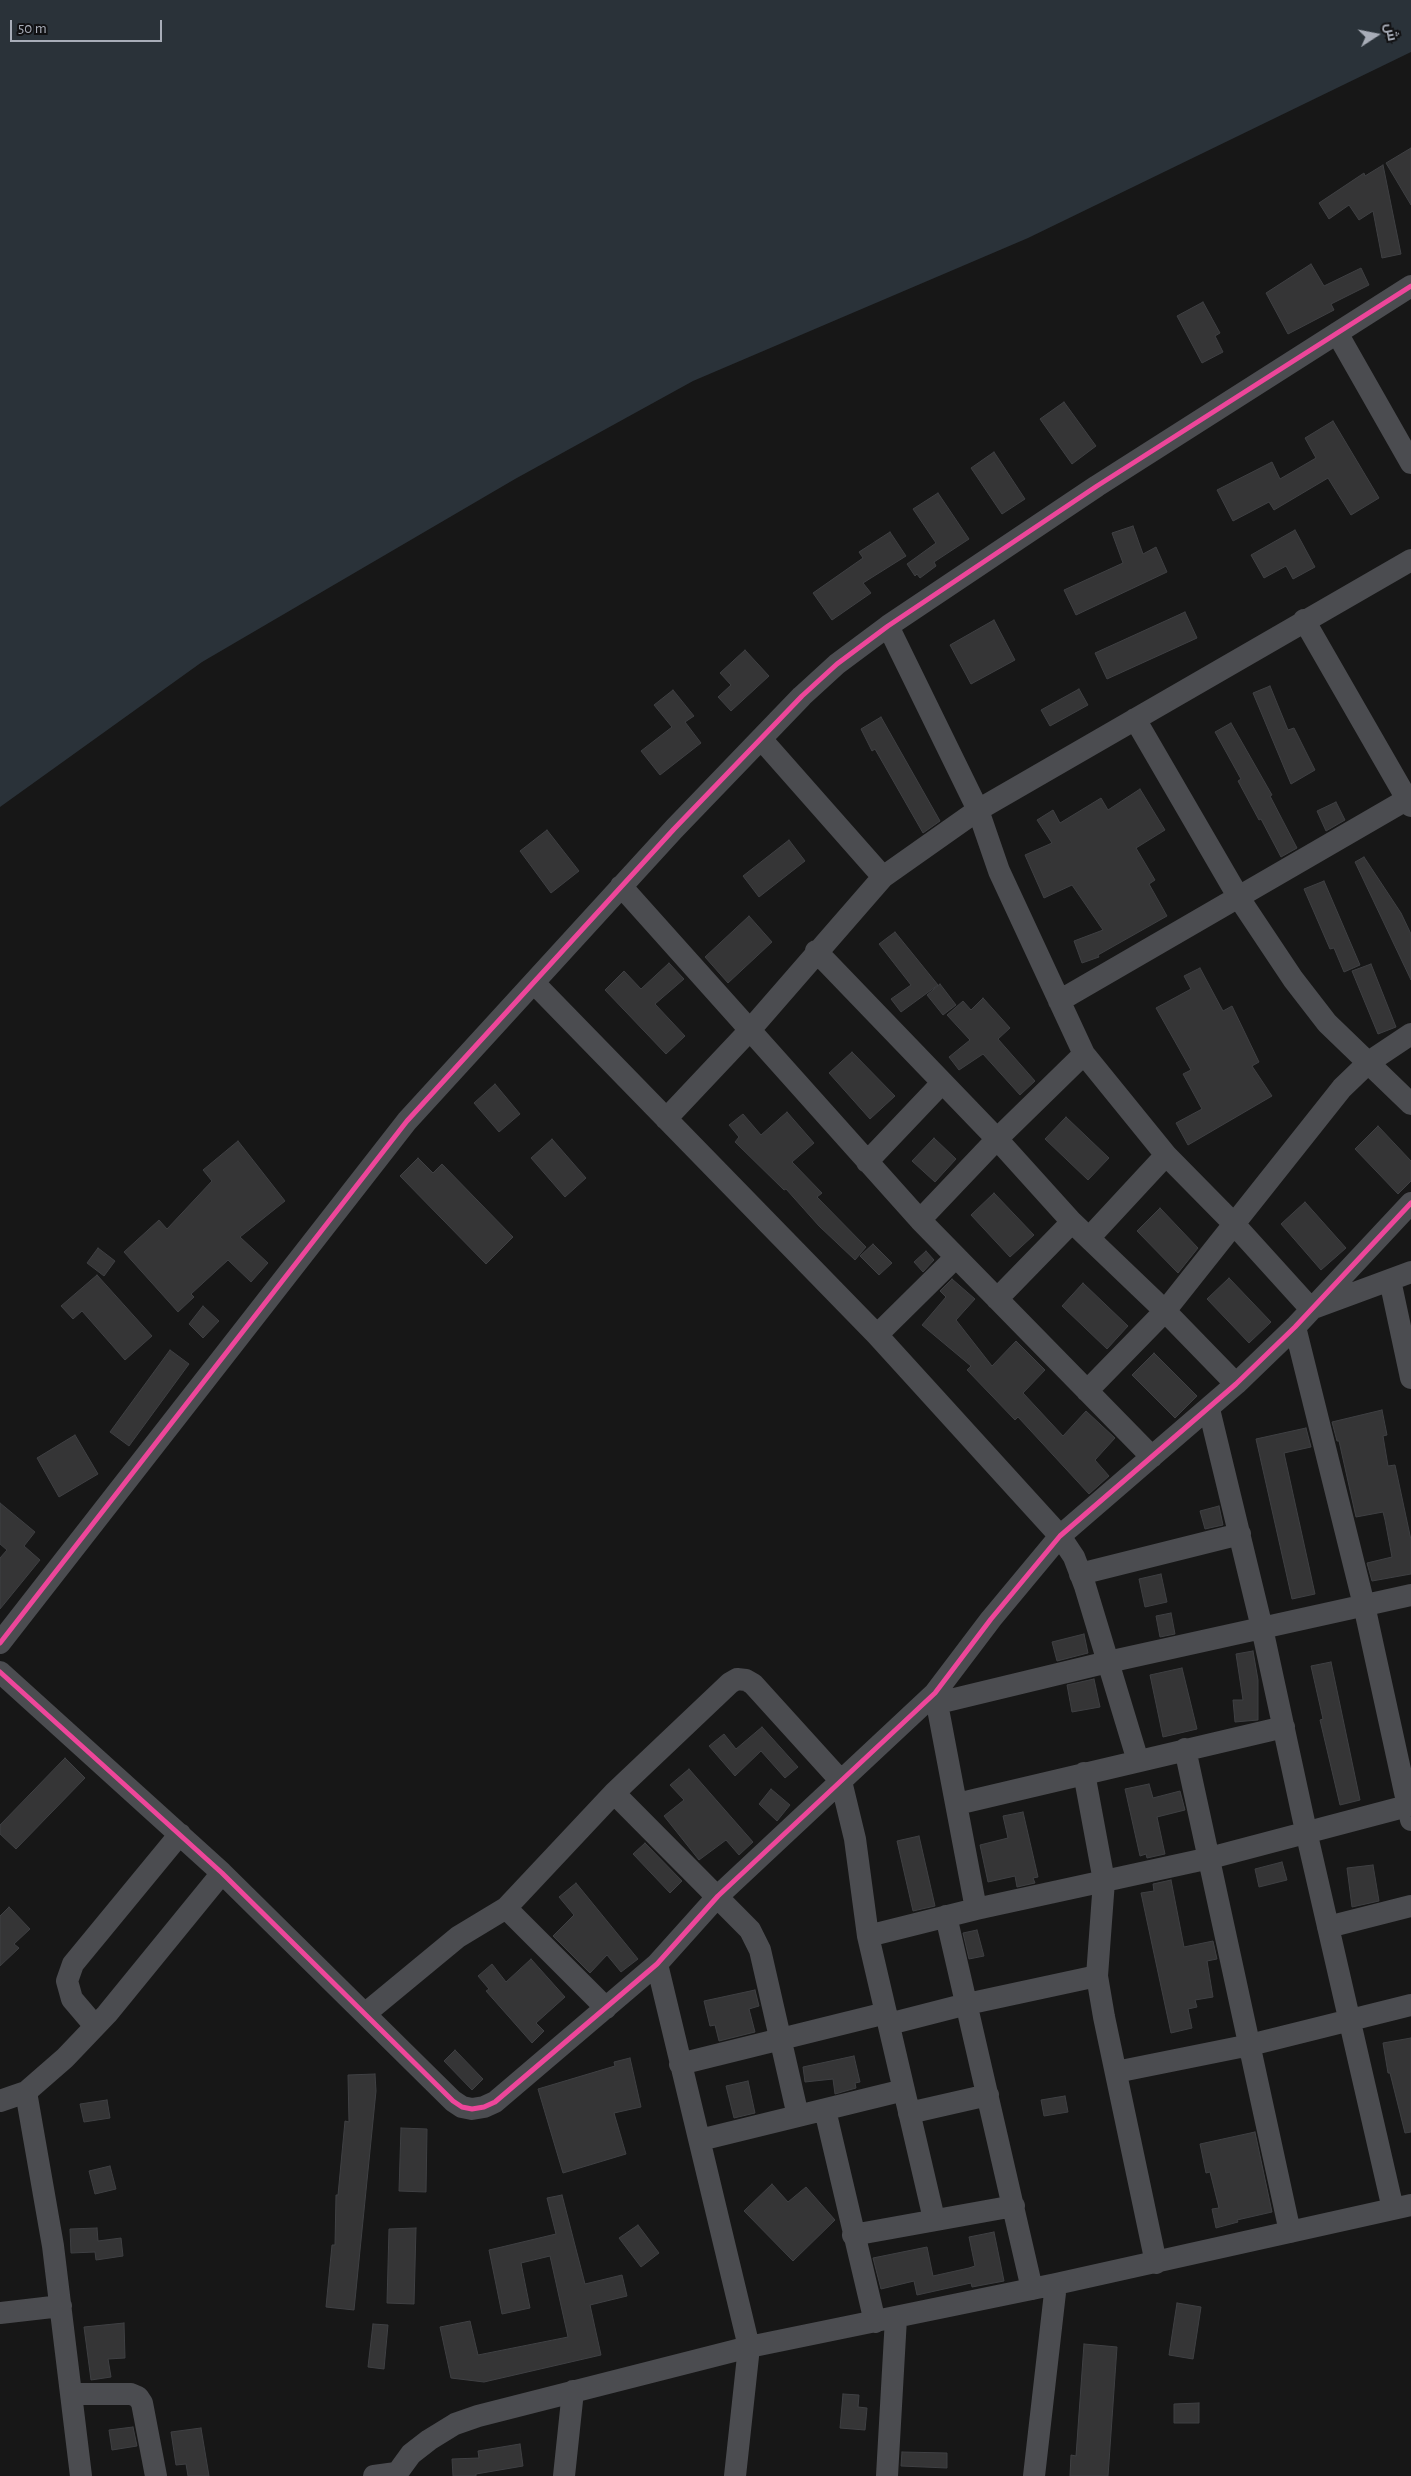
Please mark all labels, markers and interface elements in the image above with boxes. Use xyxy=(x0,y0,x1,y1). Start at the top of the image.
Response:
scale bar xyxy=(12,10,165,42)
north arrow xyxy=(1351,10,1401,60)
text: 50 m xyxy=(18,21,47,36)
text: ش xyxy=(1382,22,1399,42)

